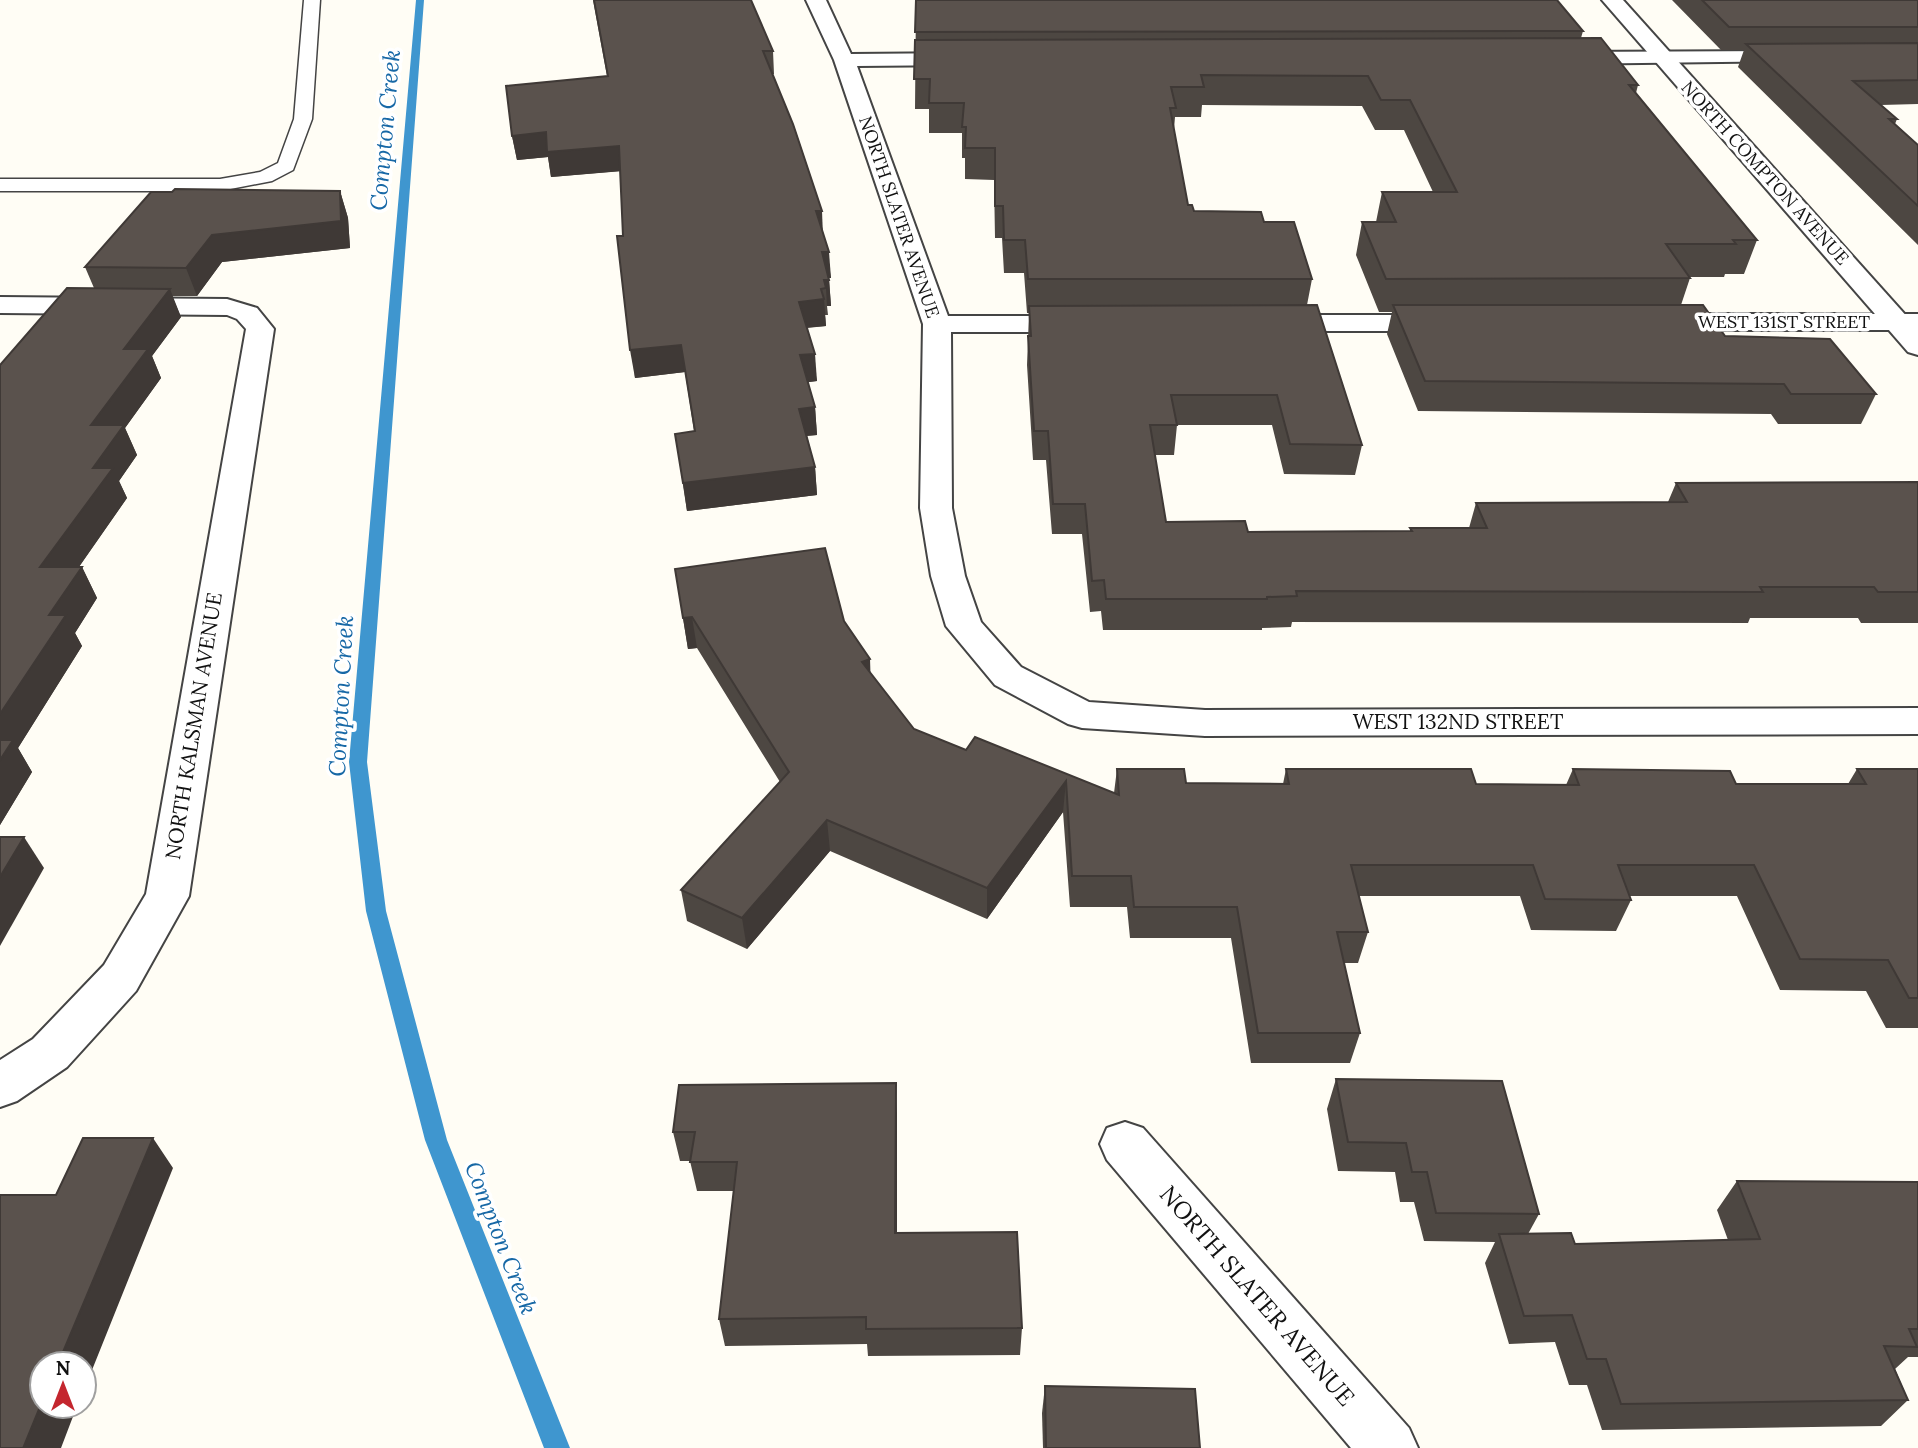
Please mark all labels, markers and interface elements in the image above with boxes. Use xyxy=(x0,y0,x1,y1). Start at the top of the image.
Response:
water label: Compton Creek xyxy=(363,48,406,212)
street label: NORTH COMPTON AVENUE xyxy=(1677,76,1854,269)
street label: NORTH SLATER AVENUE xyxy=(854,113,945,321)
street label: WEST 131ST STREET xyxy=(1698,310,1871,333)
street label: NORTH KALSMAN AVENUE xyxy=(159,590,228,862)
water label: Compton Creek xyxy=(322,615,359,777)
street label: WEST 132ND STREET xyxy=(1353,708,1563,735)
water label: Compton Creek xyxy=(459,1157,544,1318)
street label: NORTH SLATER AVENUE xyxy=(1153,1179,1362,1412)
north arrow xyxy=(28,1350,98,1420)
text: N xyxy=(56,1356,71,1380)

